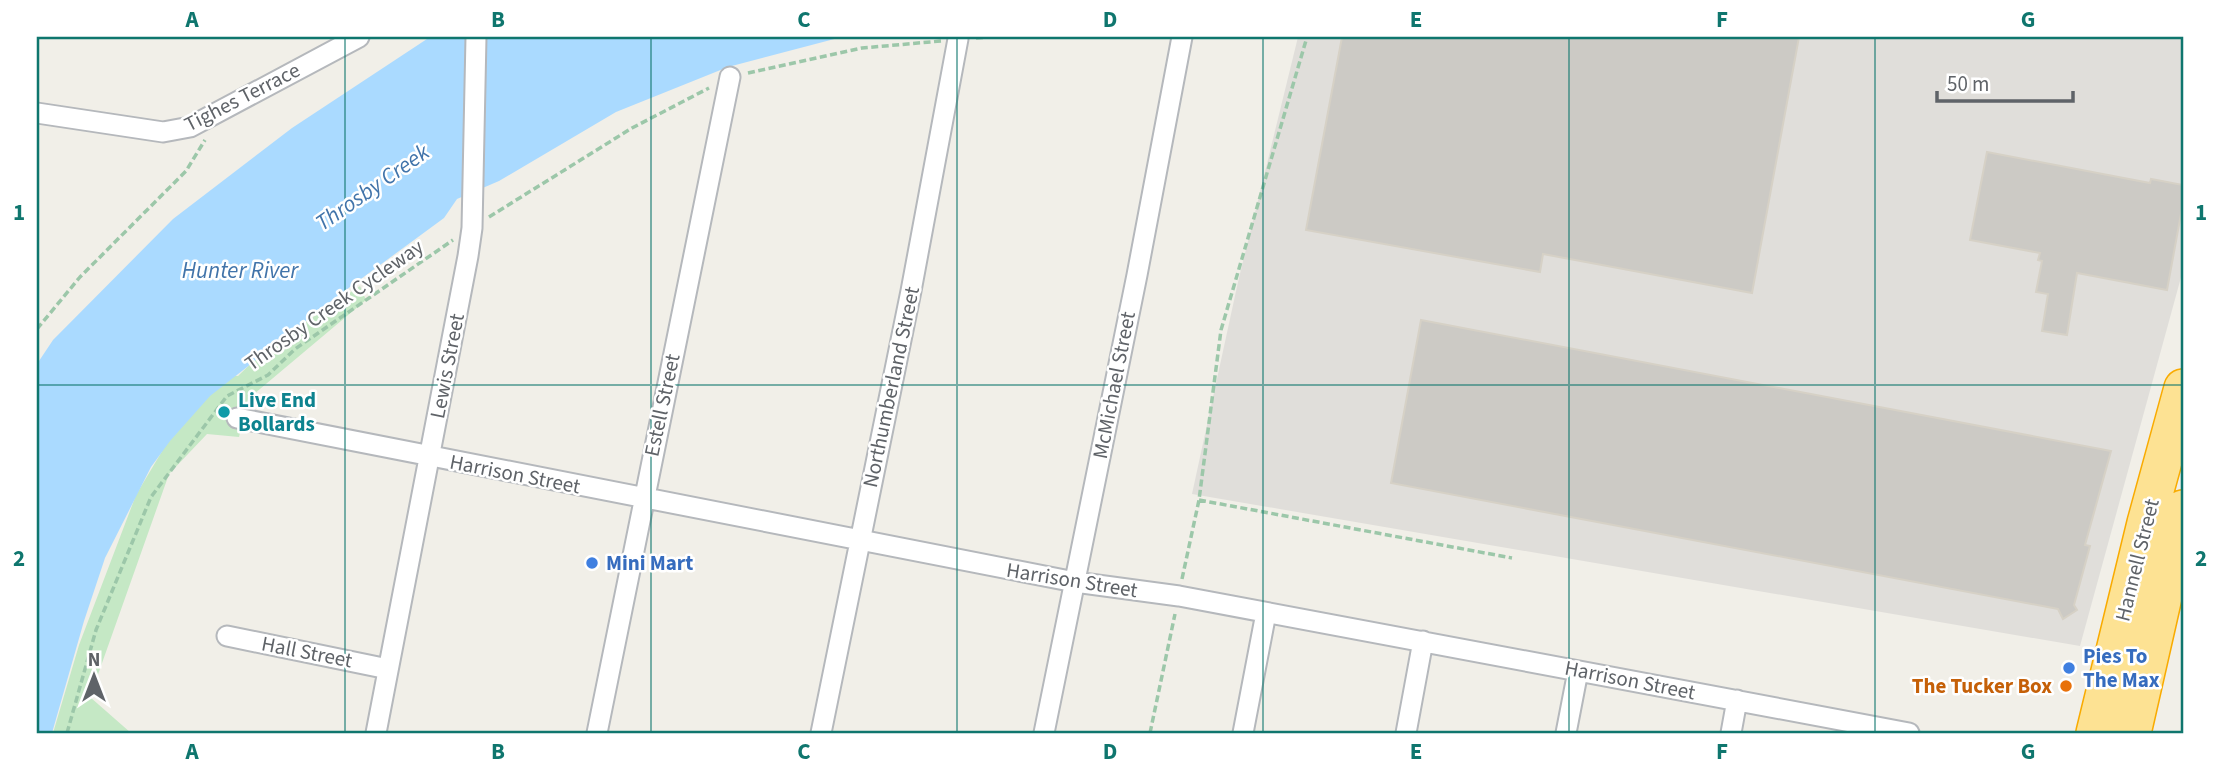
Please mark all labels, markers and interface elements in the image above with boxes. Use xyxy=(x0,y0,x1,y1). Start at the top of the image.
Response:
text: A xyxy=(184,3,199,36)
text: B xyxy=(491,3,505,36)
text: C xyxy=(797,3,811,36)
text: D xyxy=(1103,3,1117,36)
text: E xyxy=(1410,3,1422,36)
text: F xyxy=(1716,3,1728,36)
text: G xyxy=(2021,3,2035,36)
street label: Tighes Terrace xyxy=(179,55,305,139)
scale bar xyxy=(1937,60,2073,104)
text: 50 m xyxy=(1947,69,1989,99)
water label: Throsby Creek xyxy=(308,135,437,239)
text: 1 xyxy=(13,196,25,229)
text: 1 xyxy=(2195,196,2207,229)
street label: Throsby Creek Cycleway xyxy=(239,232,430,378)
water label: Hunter River xyxy=(182,254,299,287)
street label: Northumberland Street xyxy=(855,284,927,490)
street label: McMichael Street xyxy=(1085,309,1143,461)
street label: Lewis Street xyxy=(422,311,472,421)
street label: Estell Street xyxy=(636,351,688,459)
place label: Live End Bollards xyxy=(238,385,316,439)
marker: Live End Bollards xyxy=(216,404,232,420)
street label: Harrison Street xyxy=(447,447,583,501)
street label: Hannell Street xyxy=(2107,496,2167,624)
text: 2 xyxy=(13,542,25,575)
text: 2 xyxy=(2195,542,2207,575)
place label: Mini Mart xyxy=(606,548,693,578)
marker: Mini Mart xyxy=(584,555,600,571)
street label: Harrison Street xyxy=(1004,555,1140,605)
street label: Hall Street xyxy=(259,629,355,675)
north arrow xyxy=(60,640,130,710)
place label: Pies To The Max xyxy=(2083,641,2160,695)
text: N xyxy=(88,647,100,674)
street label: Harrison Street xyxy=(1562,653,1698,707)
marker: Pies To The Max xyxy=(2061,660,2077,676)
place label: The Tucker Box xyxy=(1912,671,2052,701)
marker: The Tucker Box xyxy=(2058,678,2074,694)
text: A xyxy=(184,735,199,768)
text: B xyxy=(491,735,505,768)
text: C xyxy=(797,735,811,768)
text: D xyxy=(1103,735,1117,768)
text: E xyxy=(1410,735,1422,768)
text: F xyxy=(1716,735,1728,768)
text: G xyxy=(2021,735,2035,768)

